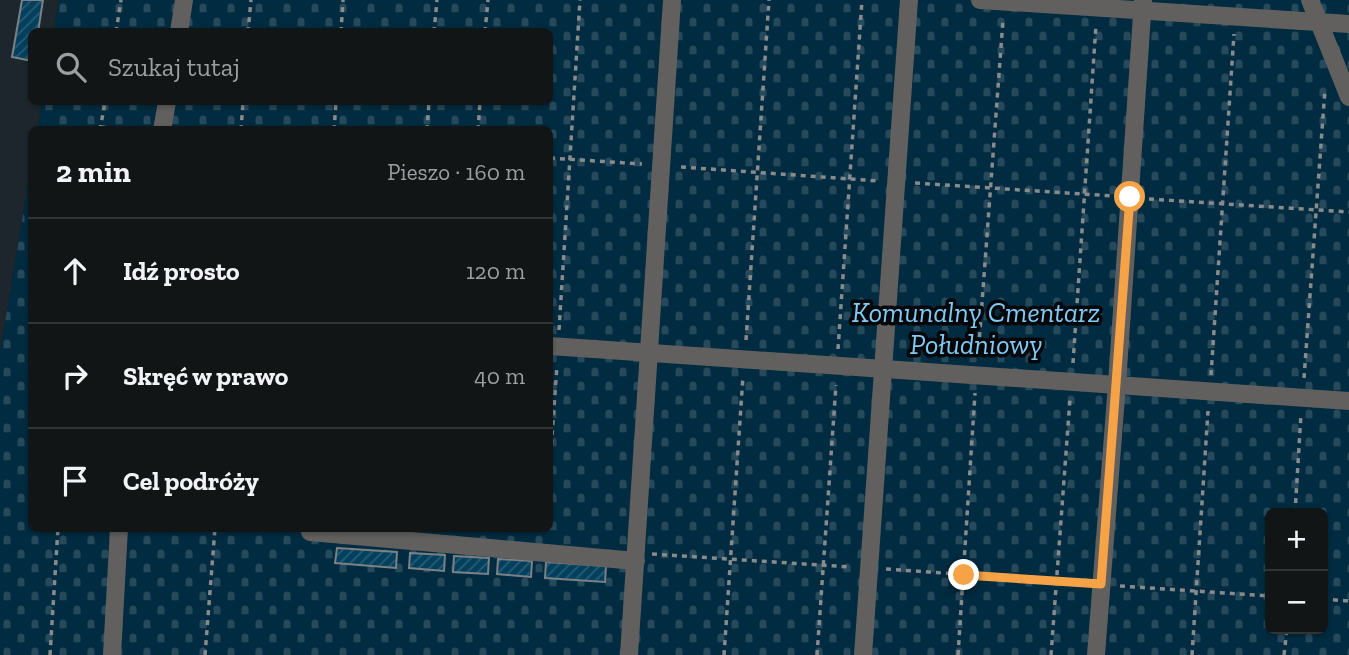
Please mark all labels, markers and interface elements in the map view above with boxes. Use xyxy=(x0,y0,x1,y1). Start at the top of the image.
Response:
search box xyxy=(28,28,553,105)
icon: search xyxy=(52,48,90,86)
text: Szukaj tutaj xyxy=(108,51,240,83)
text: 2 min xyxy=(56,154,131,190)
text: Pieszo · 160 m xyxy=(387,158,525,186)
route start xyxy=(1114,181,1145,212)
icon: ahead xyxy=(56,252,94,290)
text: Idź prosto xyxy=(123,255,240,287)
text: 120 m xyxy=(466,257,525,285)
park label: Komunalny Cmentarz Południowy xyxy=(852,296,1100,361)
icon: right xyxy=(56,357,94,395)
text: Skręć w prawo xyxy=(123,360,288,392)
text: 40 m xyxy=(474,362,525,390)
icon: arrive xyxy=(56,462,94,500)
text: Cel podróży xyxy=(123,465,259,497)
map controls xyxy=(1265,508,1328,634)
button: + xyxy=(1265,508,1328,571)
route end xyxy=(948,559,979,590)
button: − xyxy=(1265,571,1328,634)

